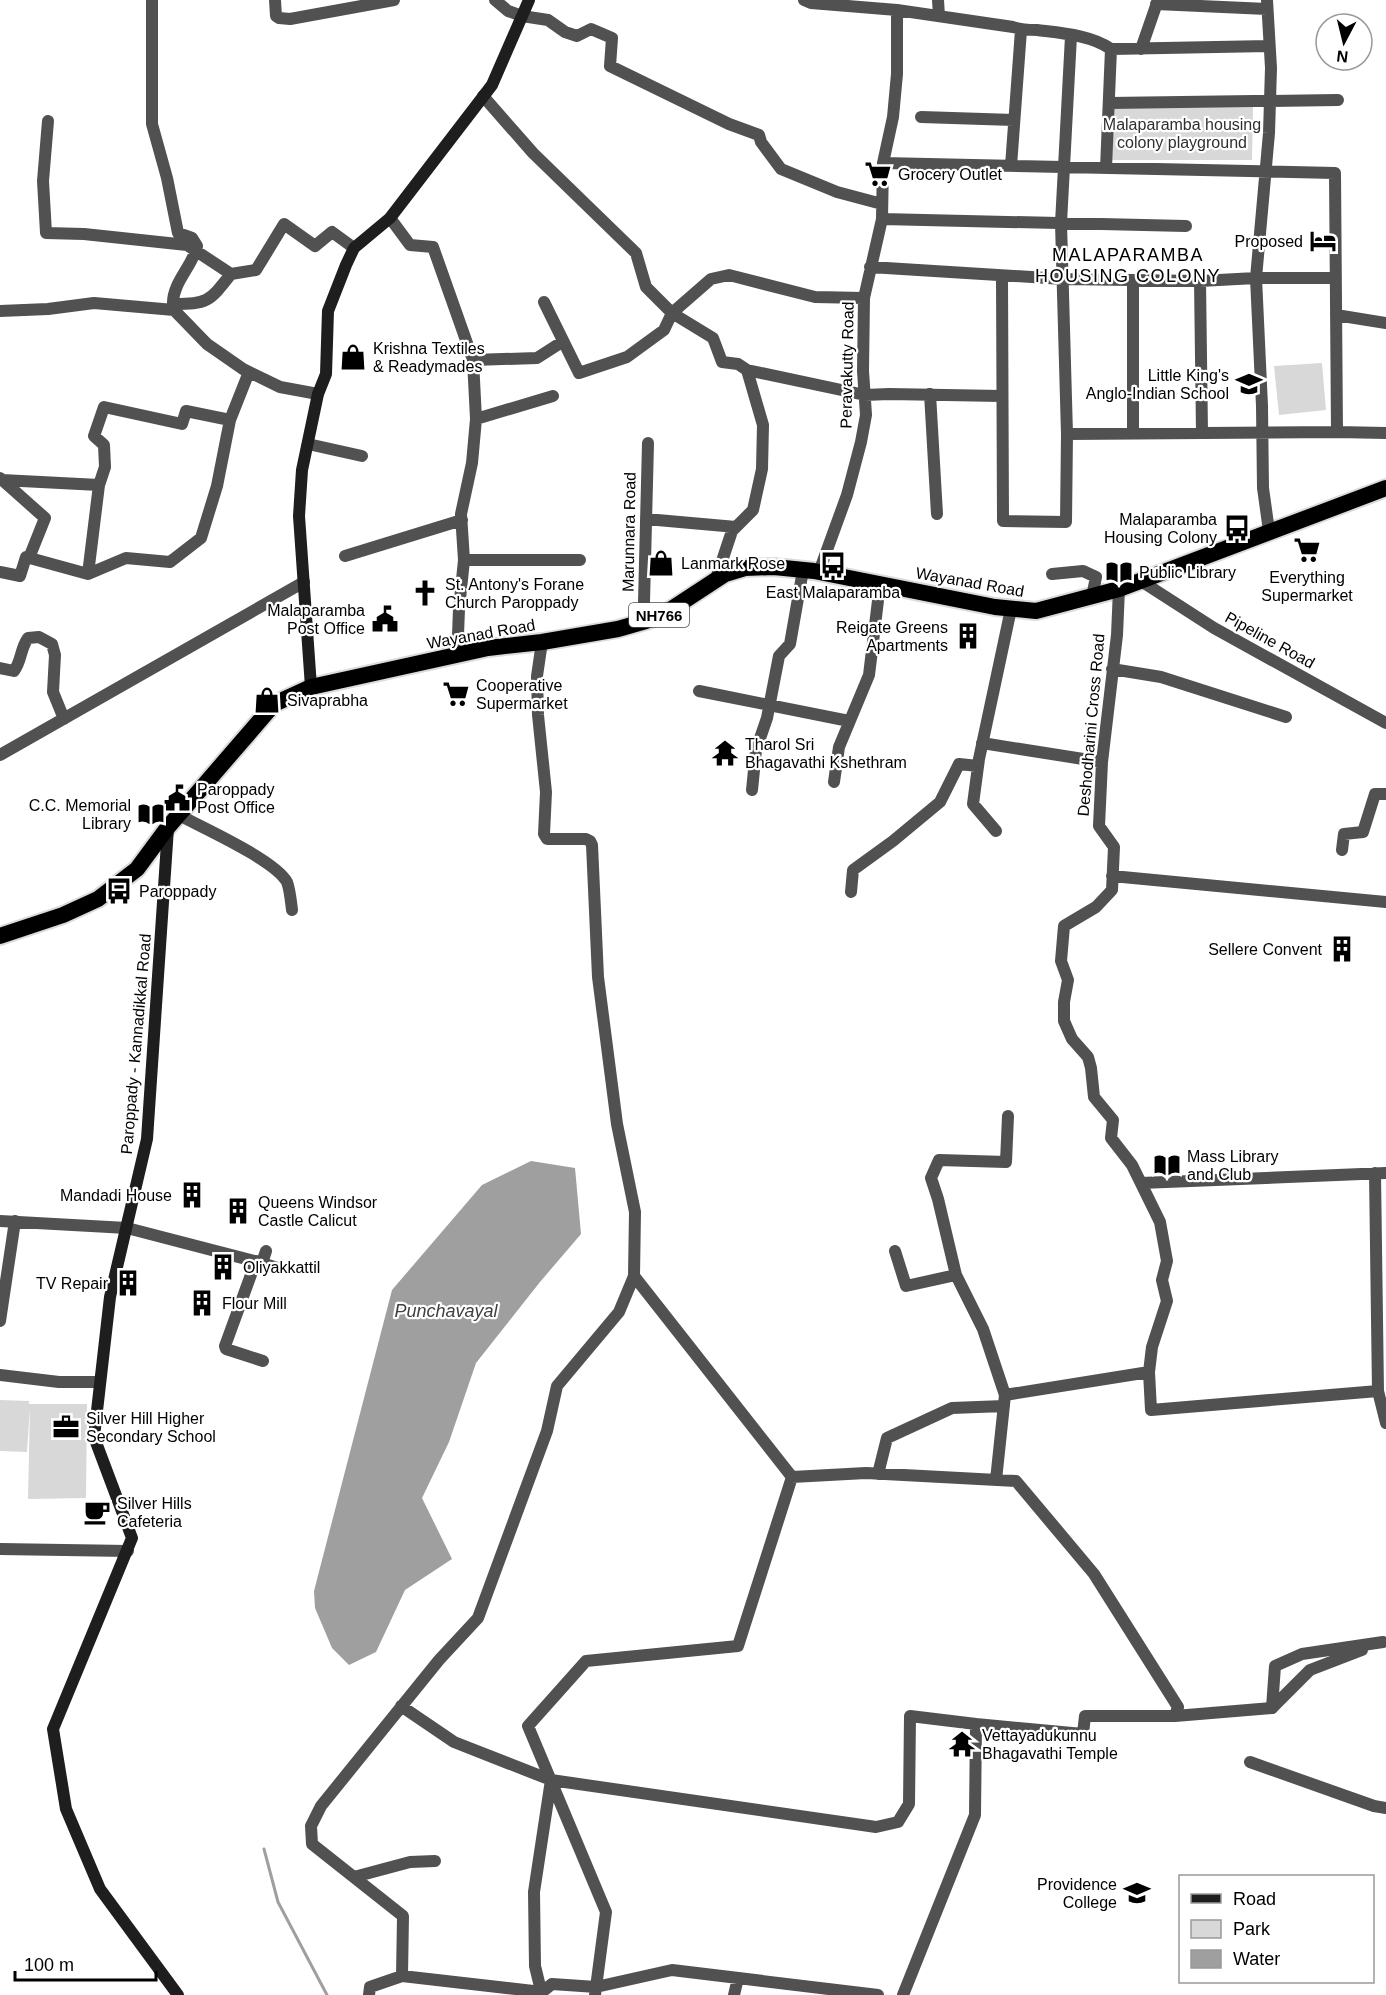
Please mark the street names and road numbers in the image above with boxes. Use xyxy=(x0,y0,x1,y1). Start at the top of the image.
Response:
street label: Peravakutty Road xyxy=(837,301,857,429)
street label: Marunnara Road xyxy=(619,472,639,592)
street label: Wayanad Road xyxy=(915,564,1025,600)
road number: NH766 xyxy=(629,603,689,627)
street label: Pipeline Road xyxy=(1222,608,1318,672)
street label: Wayanad Road xyxy=(426,616,536,652)
street label: Deshodharini Cross Road xyxy=(1075,633,1107,817)
street label: Paroppady - Kannadikkal Road xyxy=(118,933,154,1155)

